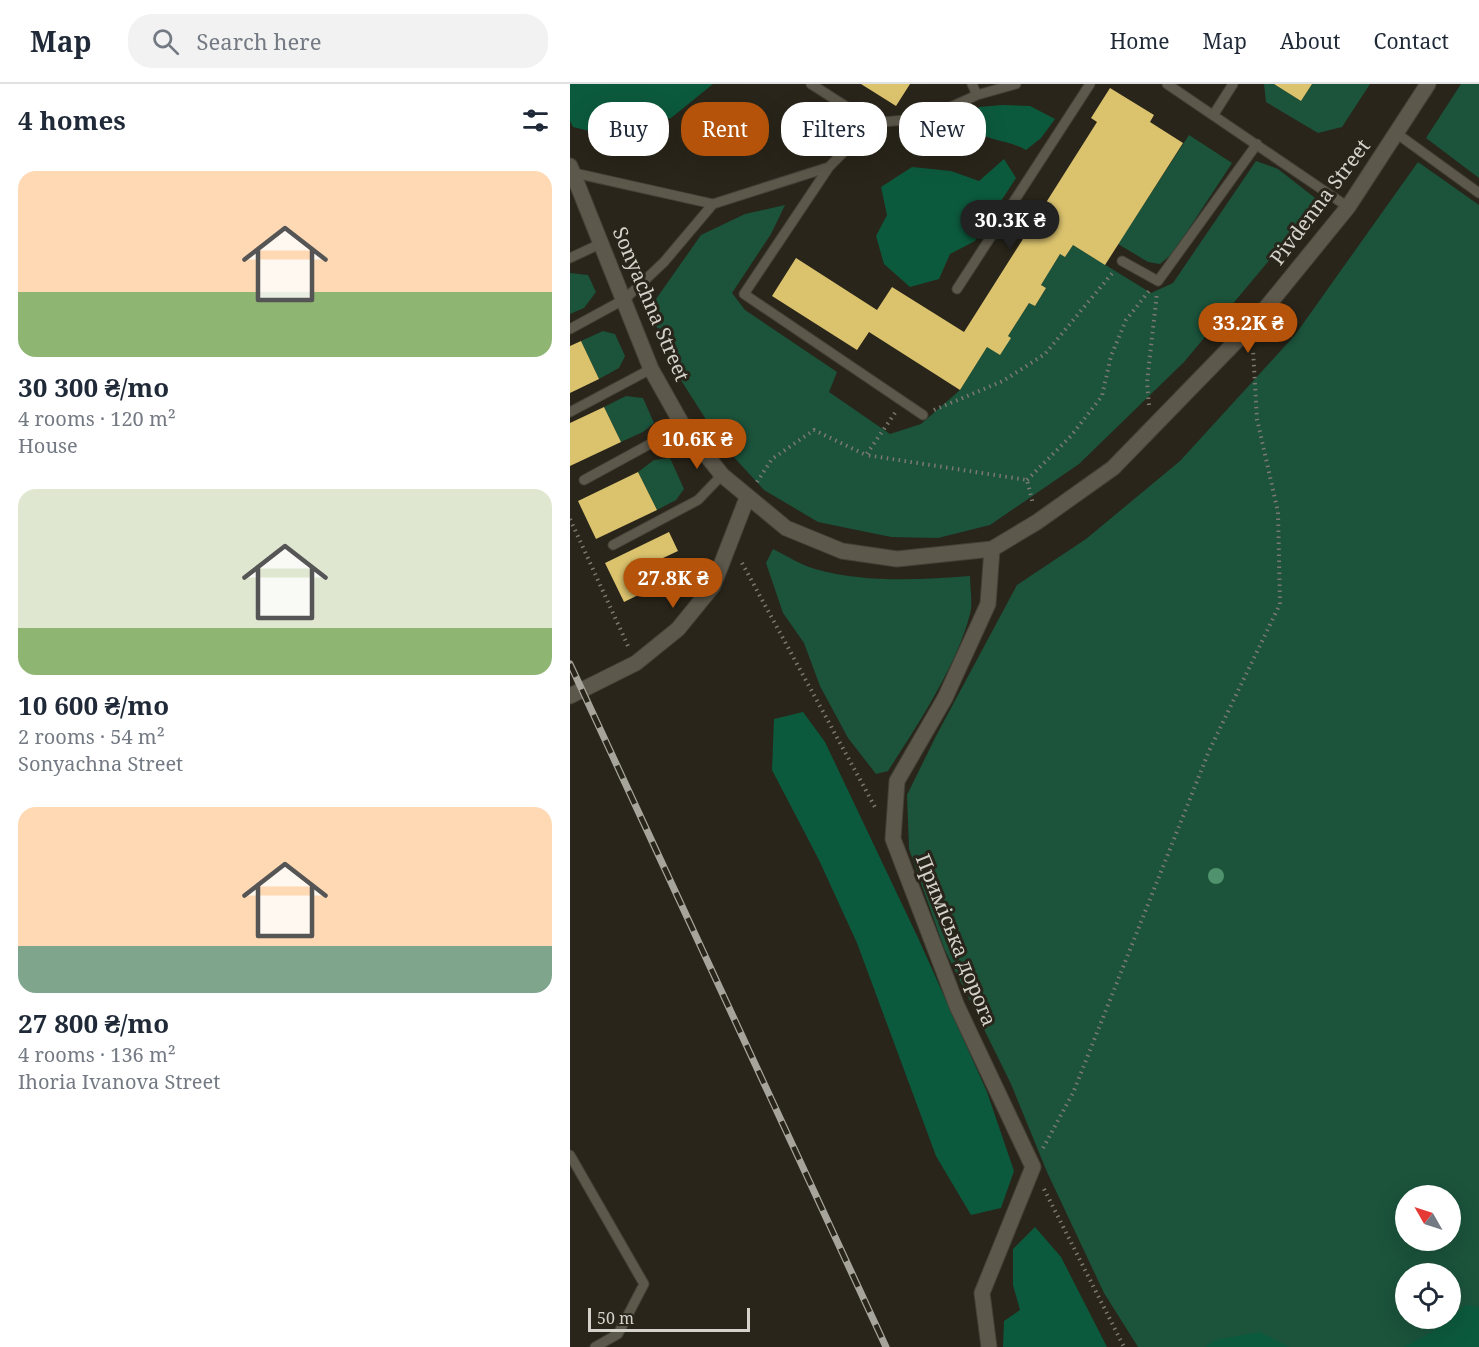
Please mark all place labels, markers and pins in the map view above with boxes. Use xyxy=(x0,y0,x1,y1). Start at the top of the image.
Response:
pin: 30.3K ₴ xyxy=(955,200,1065,251)
pin: 33.2K ₴ xyxy=(1193,303,1303,354)
pin: 10.6K ₴ xyxy=(642,419,752,470)
pin: 27.8K ₴ xyxy=(618,558,728,609)

